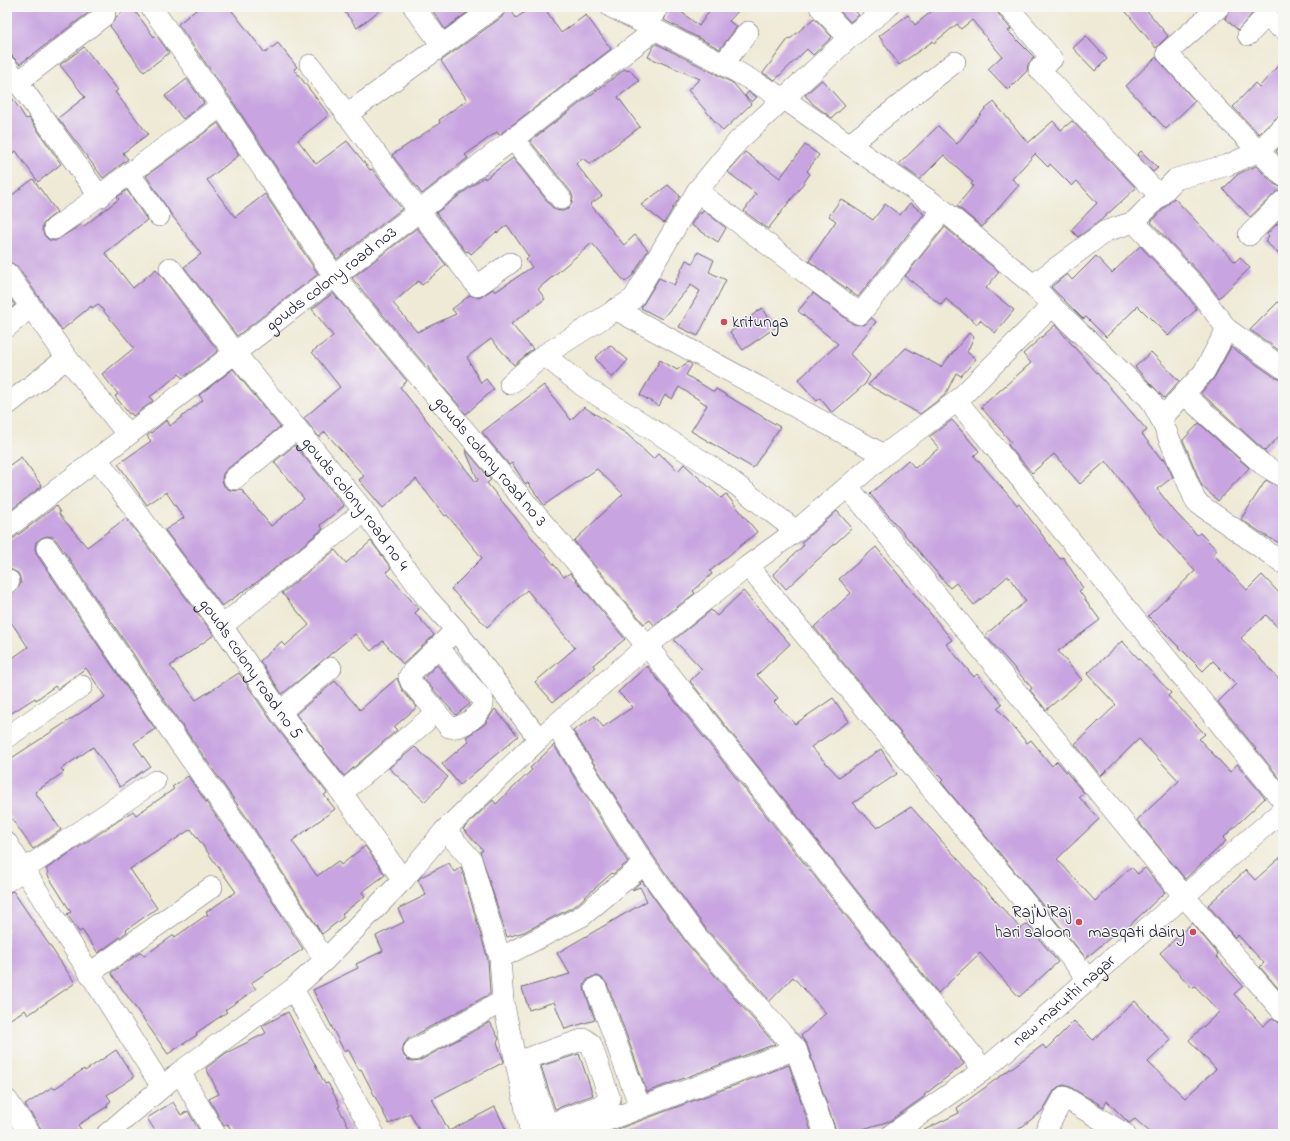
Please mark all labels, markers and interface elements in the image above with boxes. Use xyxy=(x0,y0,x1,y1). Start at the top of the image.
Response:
street label: gouds colony road no3 xyxy=(260,220,402,340)
place label: kritunga xyxy=(732,310,788,337)
marker: kritunga xyxy=(719,317,729,327)
street label: gouds colony road no 3 xyxy=(426,390,553,532)
street label: gouds colony road no 4 xyxy=(293,430,416,576)
street label: gouds colony road no 5 xyxy=(191,592,309,744)
place label: Raj'N'Raj hari saloon xyxy=(994,900,1072,945)
marker: Raj'N'Raj hari saloon xyxy=(1074,917,1084,927)
place label: masqati dairy xyxy=(1088,920,1185,946)
marker: masqati dairy xyxy=(1188,927,1198,937)
street label: new maruthi nagar xyxy=(1007,948,1122,1052)

